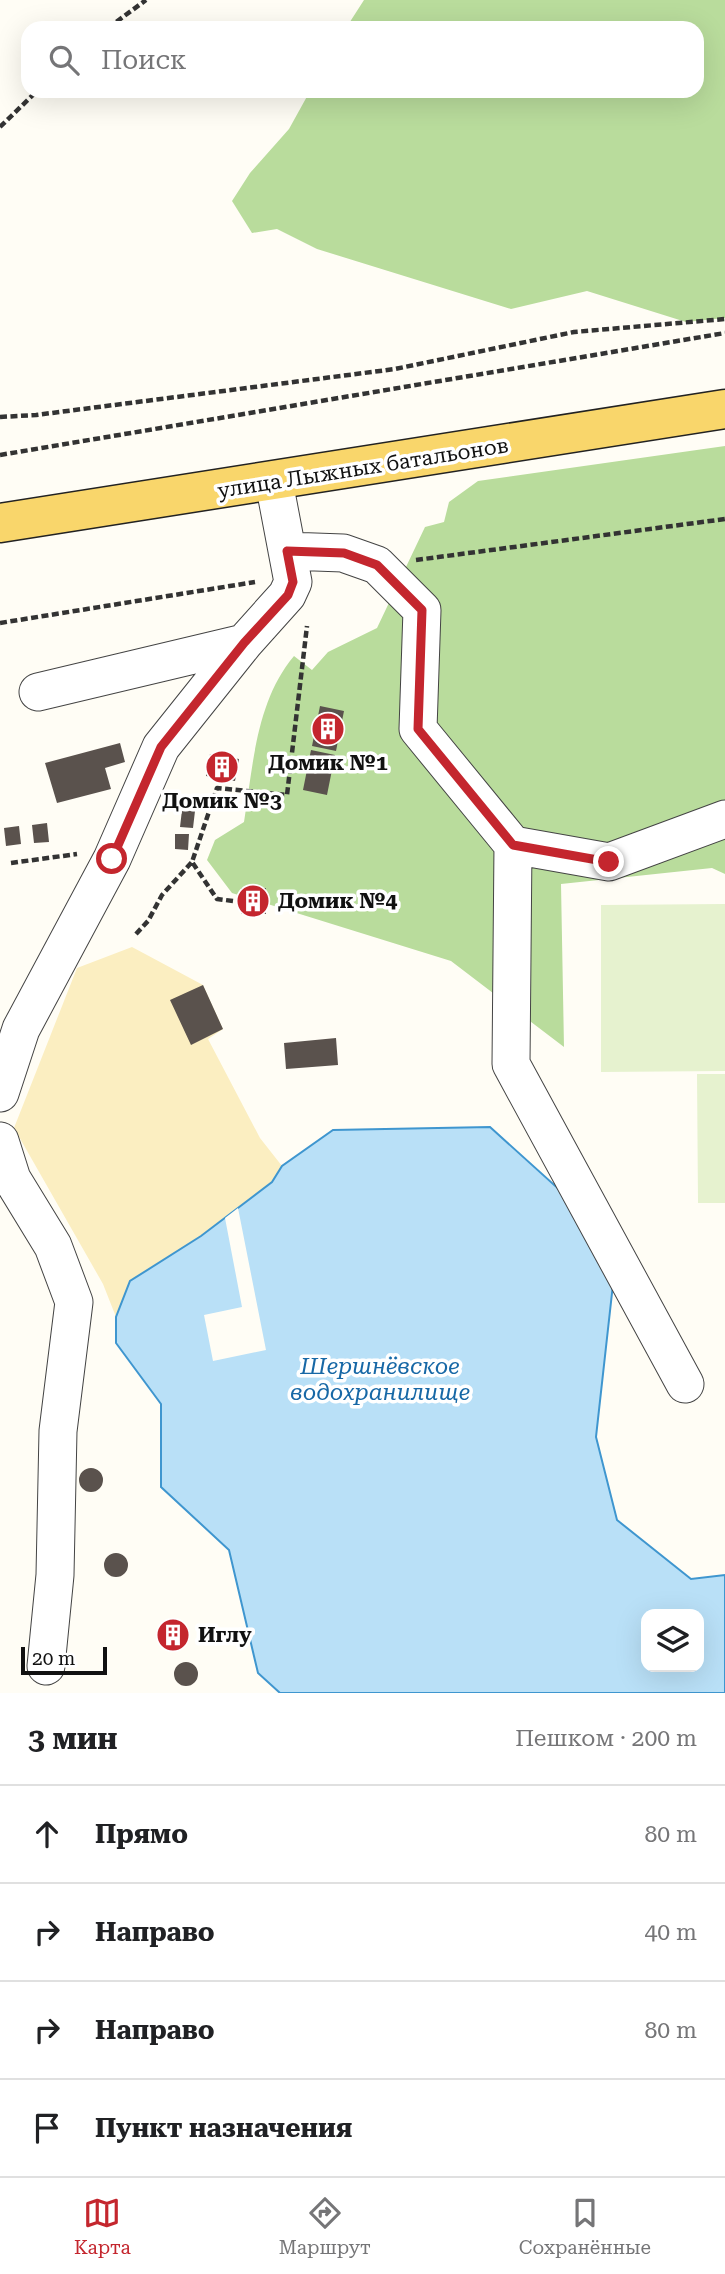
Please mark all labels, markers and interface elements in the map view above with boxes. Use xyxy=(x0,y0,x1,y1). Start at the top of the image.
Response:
search box xyxy=(21,21,704,98)
icon: search xyxy=(45,41,83,79)
text: Поиск xyxy=(101,45,187,75)
street label: улица Лыжных батальонов xyxy=(216,433,510,503)
building icon: Домик №1 xyxy=(309,710,347,748)
building icon: Домик №3 xyxy=(203,748,241,786)
place label: Домик №1 xyxy=(268,751,388,775)
place label: Домик №3 xyxy=(162,789,282,813)
route start xyxy=(96,843,127,874)
route end xyxy=(593,846,624,877)
building icon: Домик №4 xyxy=(234,882,272,920)
place label: Домик №4 xyxy=(278,889,398,913)
water label: Шершнёвское водохранилище xyxy=(290,1353,470,1406)
map controls xyxy=(641,1609,704,1672)
button: layers xyxy=(641,1609,704,1672)
building icon: Иглу xyxy=(154,1616,192,1654)
place label: Иглу xyxy=(198,1623,252,1647)
scale bar xyxy=(21,1644,107,1676)
text: 20 m xyxy=(32,1647,75,1670)
text: 3 мин xyxy=(28,1721,118,1756)
text: Пешком · 200 m xyxy=(515,1725,697,1752)
icon: ahead xyxy=(28,1815,66,1853)
text: Прямо xyxy=(95,1819,188,1849)
text: 80 m xyxy=(644,1821,697,1848)
icon: right xyxy=(28,1913,66,1951)
text: Направо xyxy=(95,1917,215,1947)
text: 40 m xyxy=(644,1919,697,1946)
icon: right xyxy=(28,2011,66,2049)
text: Направо xyxy=(95,2015,215,2045)
text: 80 m xyxy=(644,2017,697,2044)
icon: arrive xyxy=(28,2109,66,2147)
text: Пункт назначения xyxy=(95,2113,352,2143)
tab: Карта xyxy=(74,2194,131,2259)
tab: Маршрут xyxy=(279,2194,371,2259)
tab: Сохранённые xyxy=(519,2194,651,2259)

